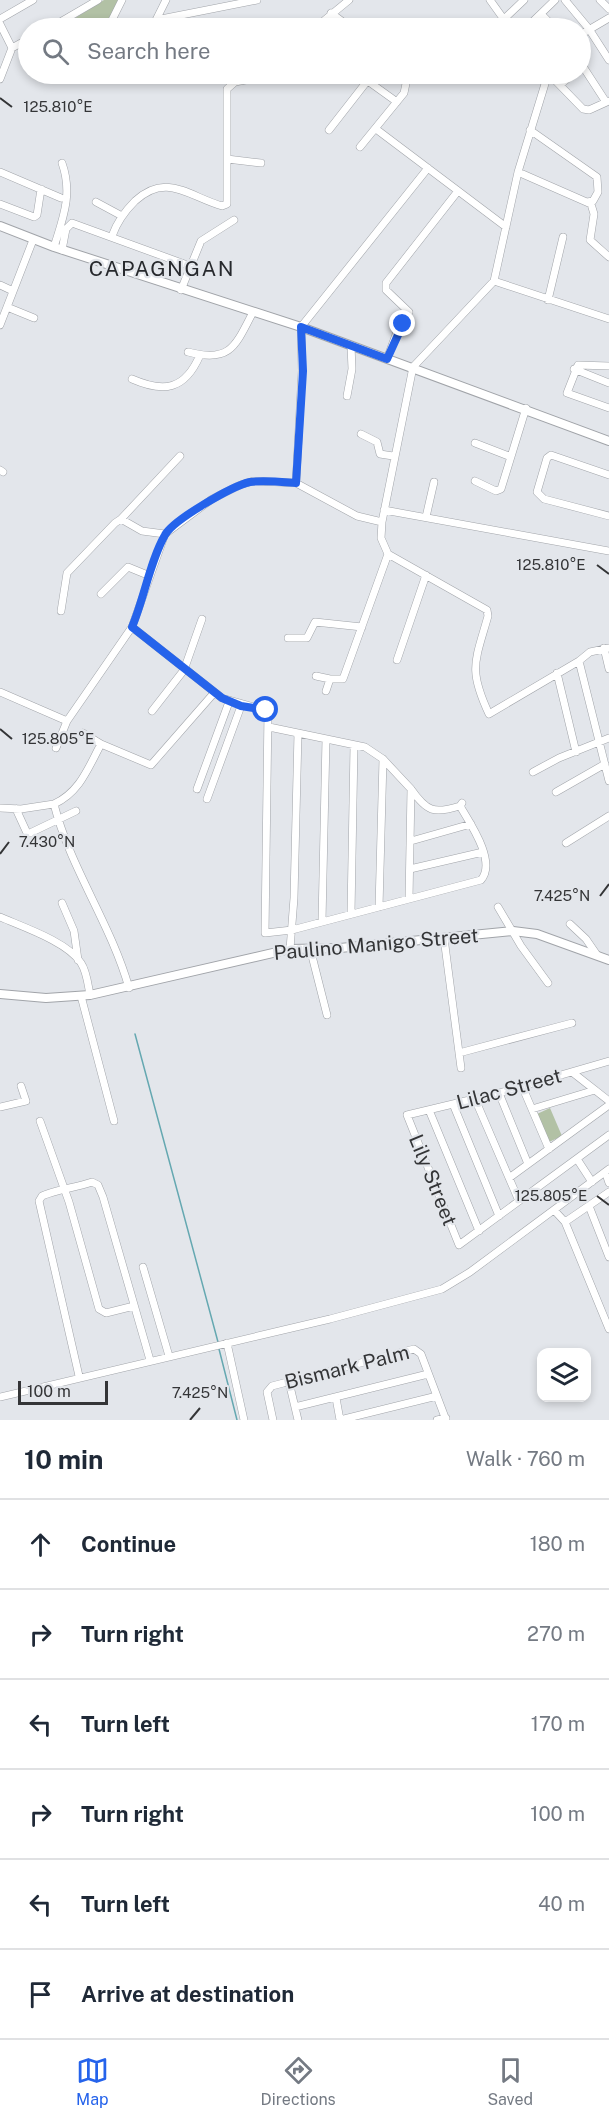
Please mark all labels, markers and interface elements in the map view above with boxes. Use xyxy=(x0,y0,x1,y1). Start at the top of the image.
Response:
search box xyxy=(18,18,591,84)
icon: search xyxy=(39,35,72,68)
text: Search here xyxy=(87,38,211,64)
text: 125.810°E xyxy=(23,98,93,115)
district label: CAPAGNGAN xyxy=(89,256,235,281)
route end xyxy=(389,310,415,336)
text: 125.810°E xyxy=(516,556,586,573)
route start xyxy=(252,696,278,722)
text: 125.805°E xyxy=(22,730,94,747)
text: 7.430°N xyxy=(19,833,75,850)
text: 7.425°N xyxy=(534,887,590,904)
street label: Paulino Manigo Street xyxy=(272,923,480,965)
street label: Lilac Street xyxy=(454,1063,564,1115)
street label: Lily Street xyxy=(404,1131,462,1229)
text: 125.805°E xyxy=(515,1187,587,1204)
street label: Bismark Palm xyxy=(282,1340,412,1394)
map controls xyxy=(537,1348,591,1402)
button: layers xyxy=(537,1348,591,1402)
scale bar xyxy=(18,1378,108,1406)
text: 100 m xyxy=(27,1382,71,1401)
text: 7.425°N xyxy=(172,1384,228,1401)
text: 10 min xyxy=(24,1444,103,1475)
text: Walk · 760 m xyxy=(466,1447,585,1471)
icon: ahead xyxy=(24,1528,57,1561)
text: Continue xyxy=(81,1531,176,1557)
text: 180 m xyxy=(530,1532,585,1556)
icon: right xyxy=(24,1618,57,1651)
text: Turn right xyxy=(81,1621,184,1647)
text: 270 m xyxy=(527,1622,585,1646)
icon: left xyxy=(24,1708,57,1741)
text: Turn left xyxy=(81,1711,170,1737)
text: 170 m xyxy=(531,1712,585,1736)
icon: right xyxy=(24,1798,57,1831)
text: Turn right xyxy=(81,1801,184,1827)
text: 100 m xyxy=(530,1802,585,1826)
icon: left xyxy=(24,1888,57,1921)
text: Turn left xyxy=(81,1891,170,1917)
text: 40 m xyxy=(538,1892,585,1916)
icon: arrive xyxy=(24,1978,57,2011)
text: Arrive at destination xyxy=(81,1981,294,2007)
tab: Map xyxy=(76,2054,109,2109)
tab: Directions xyxy=(261,2054,336,2109)
tab: Saved xyxy=(487,2054,533,2109)

